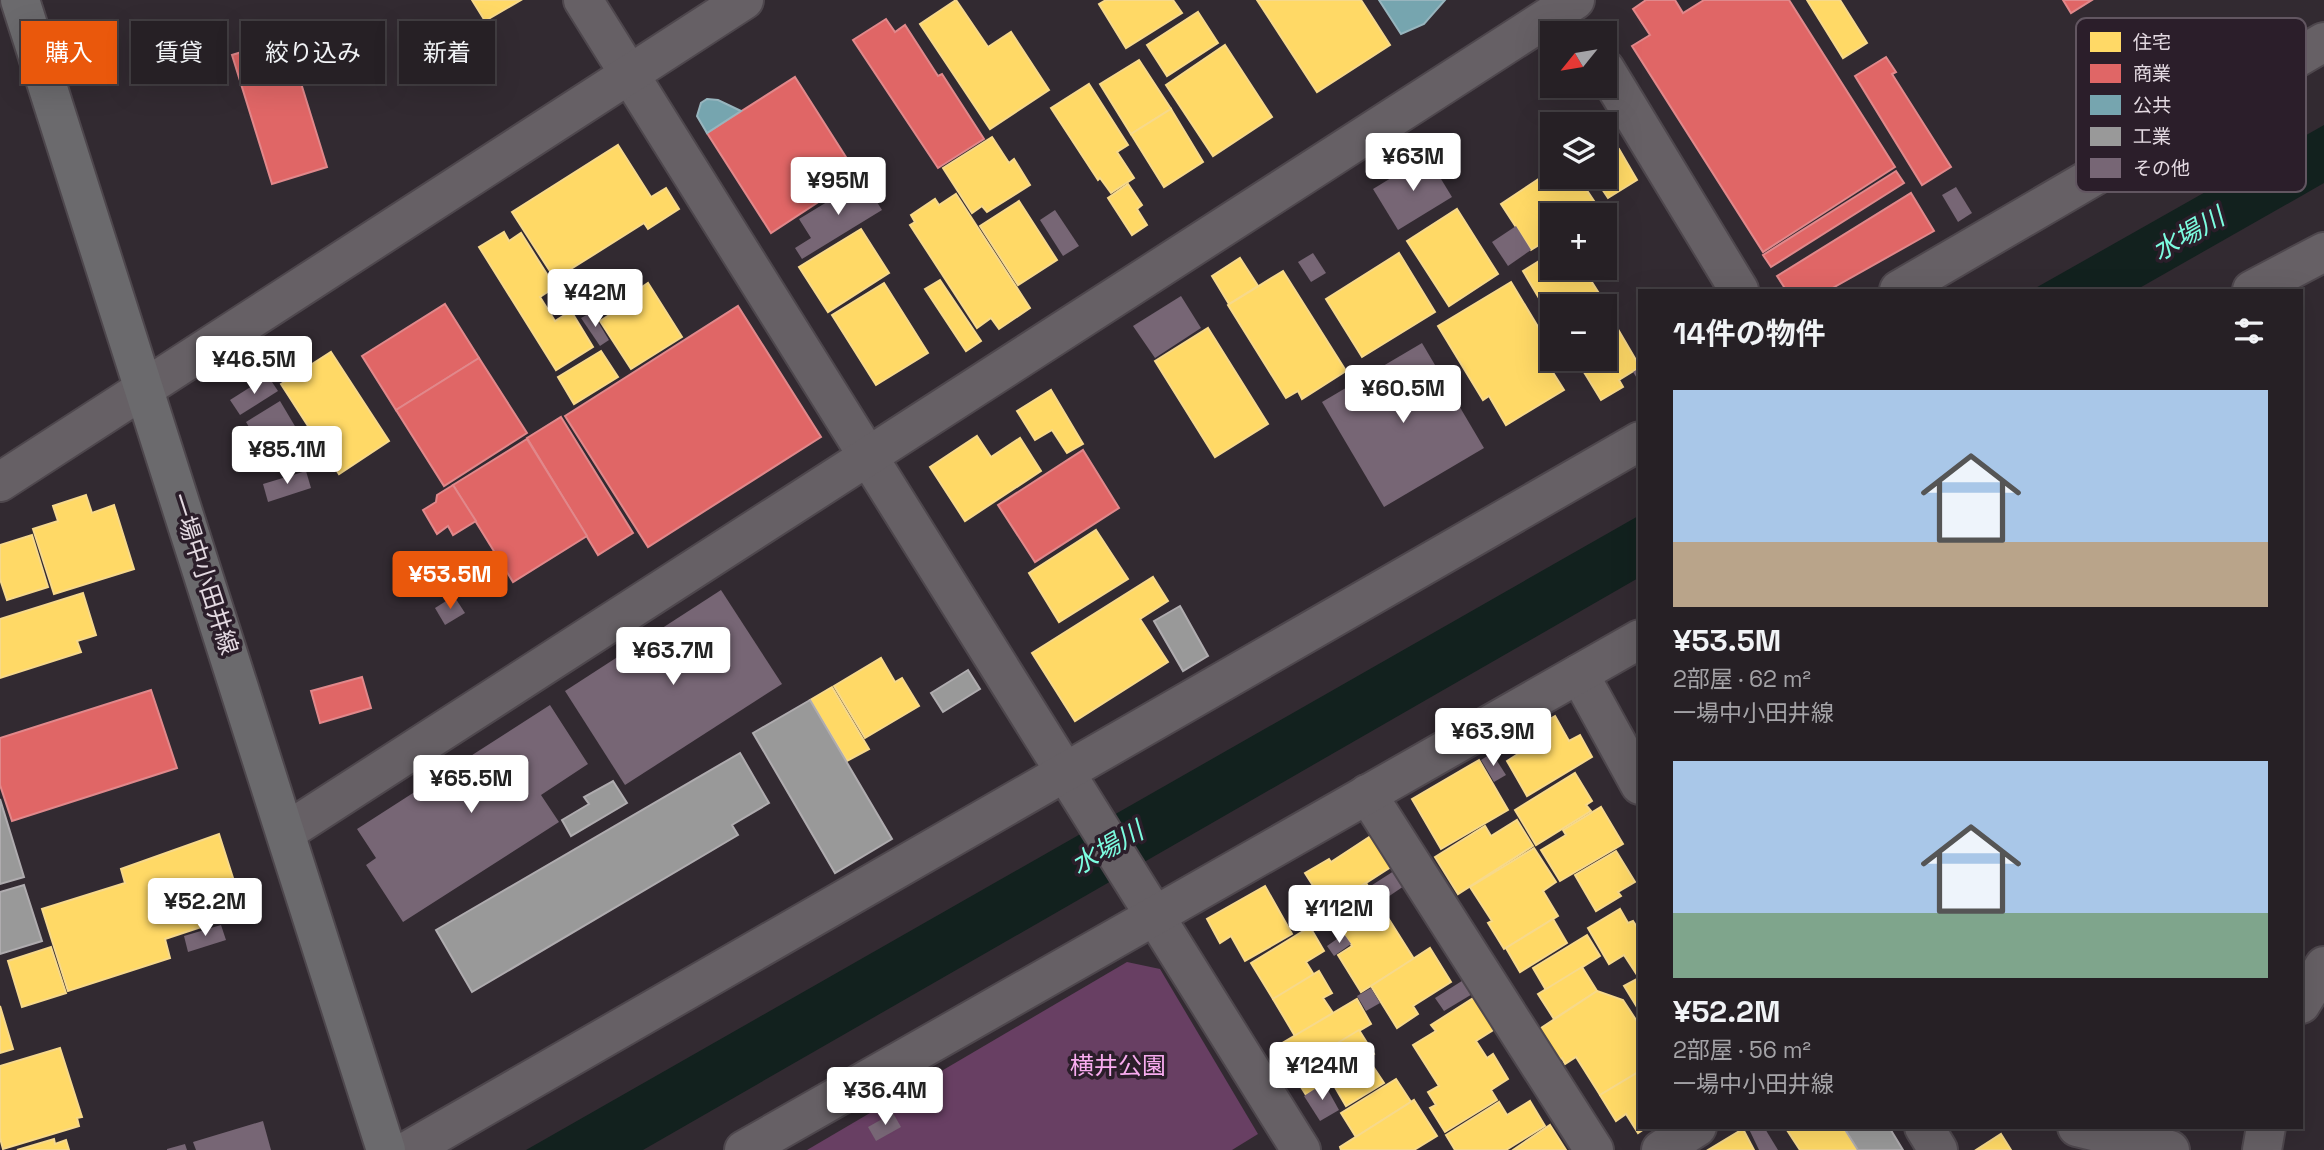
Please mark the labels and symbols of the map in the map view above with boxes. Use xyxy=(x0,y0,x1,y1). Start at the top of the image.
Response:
legend xyxy=(2076,18,2306,192)
north arrow xyxy=(1540,21,1617,98)
text: 住宅 xyxy=(2133,30,2171,55)
text: 商業 xyxy=(2133,61,2171,86)
text: 公共 xyxy=(2133,93,2171,118)
text: 工業 xyxy=(2133,124,2171,149)
pin: ¥63M xyxy=(1372,134,1454,193)
text: その他 xyxy=(2133,156,2190,181)
pin: ¥95M xyxy=(797,158,879,217)
water label: 水場川 xyxy=(2146,198,2233,268)
pin: ¥42M xyxy=(554,270,636,329)
pin: ¥46.5M xyxy=(197,336,311,396)
pin: ¥60.5M xyxy=(1346,366,1460,425)
pin: ¥85.1M xyxy=(230,426,344,486)
street label: 一場中小田井線 xyxy=(164,489,245,659)
pin: ¥53.5M xyxy=(393,552,507,611)
pin: ¥63.7M xyxy=(616,628,730,687)
pin: ¥63.9M xyxy=(1436,708,1550,768)
pin: ¥65.5M xyxy=(414,756,528,815)
water label: 水場川 xyxy=(1065,812,1152,882)
pin: ¥52.2M xyxy=(148,878,262,938)
pin: ¥112M xyxy=(1290,886,1388,945)
pin: ¥124M xyxy=(1273,1042,1371,1102)
park label: 横井公園 xyxy=(1070,1050,1166,1081)
pin: ¥36.4M xyxy=(828,1068,942,1127)

